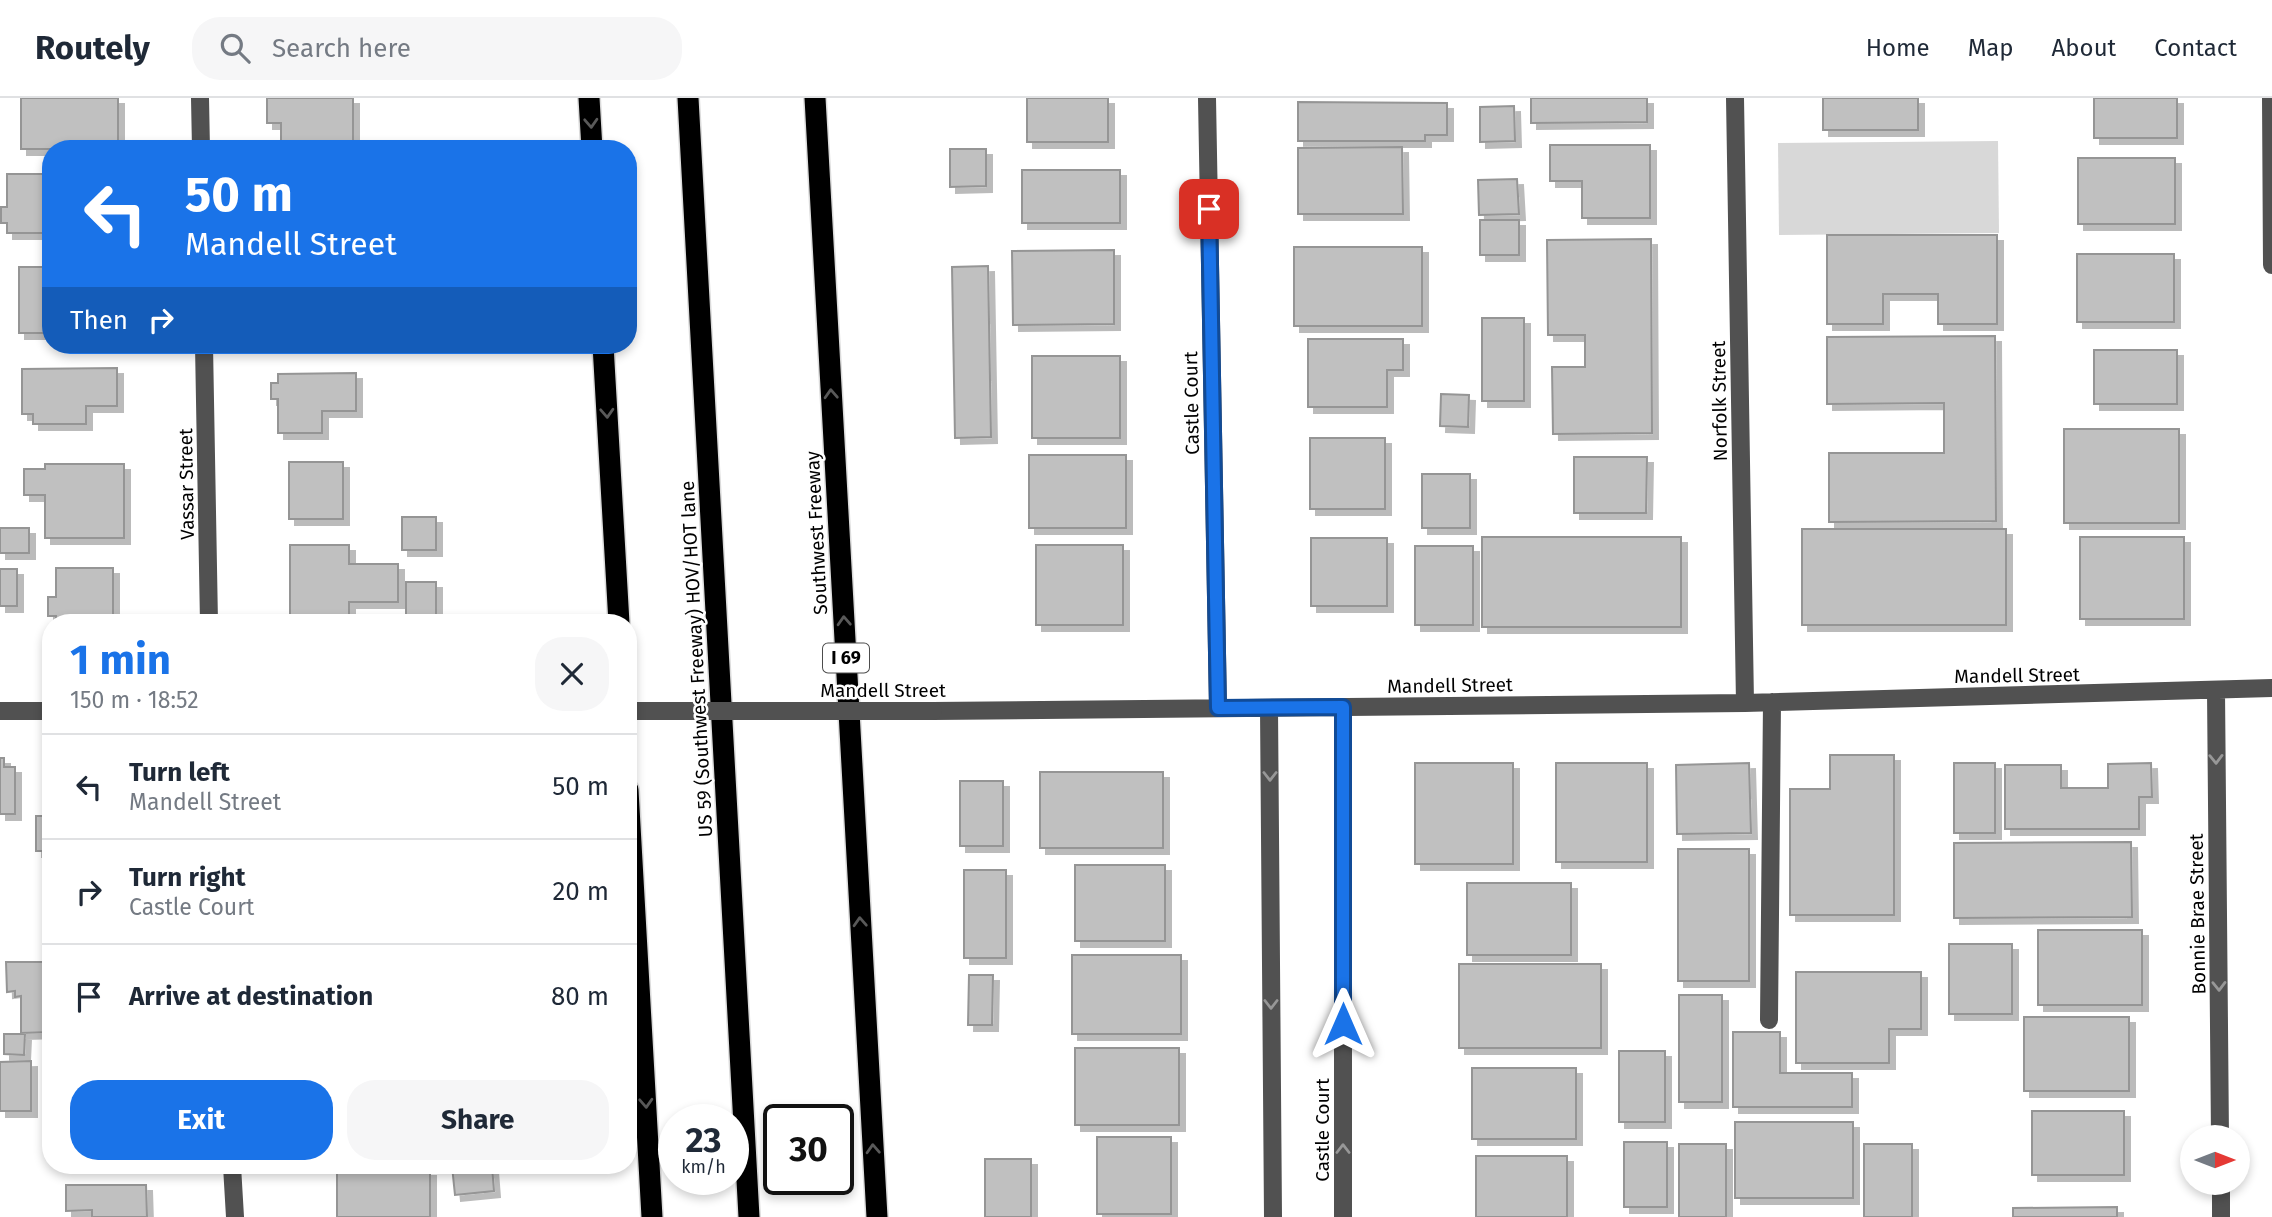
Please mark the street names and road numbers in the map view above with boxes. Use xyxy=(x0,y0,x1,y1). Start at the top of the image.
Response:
street label: Norfolk Street xyxy=(1707,340,1732,461)
street label: Castle Court xyxy=(1179,351,1204,455)
street label: Vassar Street xyxy=(174,428,199,540)
street label: Southwest Freeway xyxy=(801,450,832,616)
street label: US 59 (Southwest Freeway) HOV/HOT lane xyxy=(676,480,717,838)
road number: I 69 xyxy=(823,644,869,672)
street label: Mandell Street xyxy=(1954,663,2080,688)
street label: Mandell Street xyxy=(1387,673,1513,698)
street label: Mandell Street xyxy=(820,679,946,702)
street label: Bonnie Brae Street xyxy=(2185,833,2210,995)
street label: Castle Court xyxy=(1311,1078,1334,1182)

